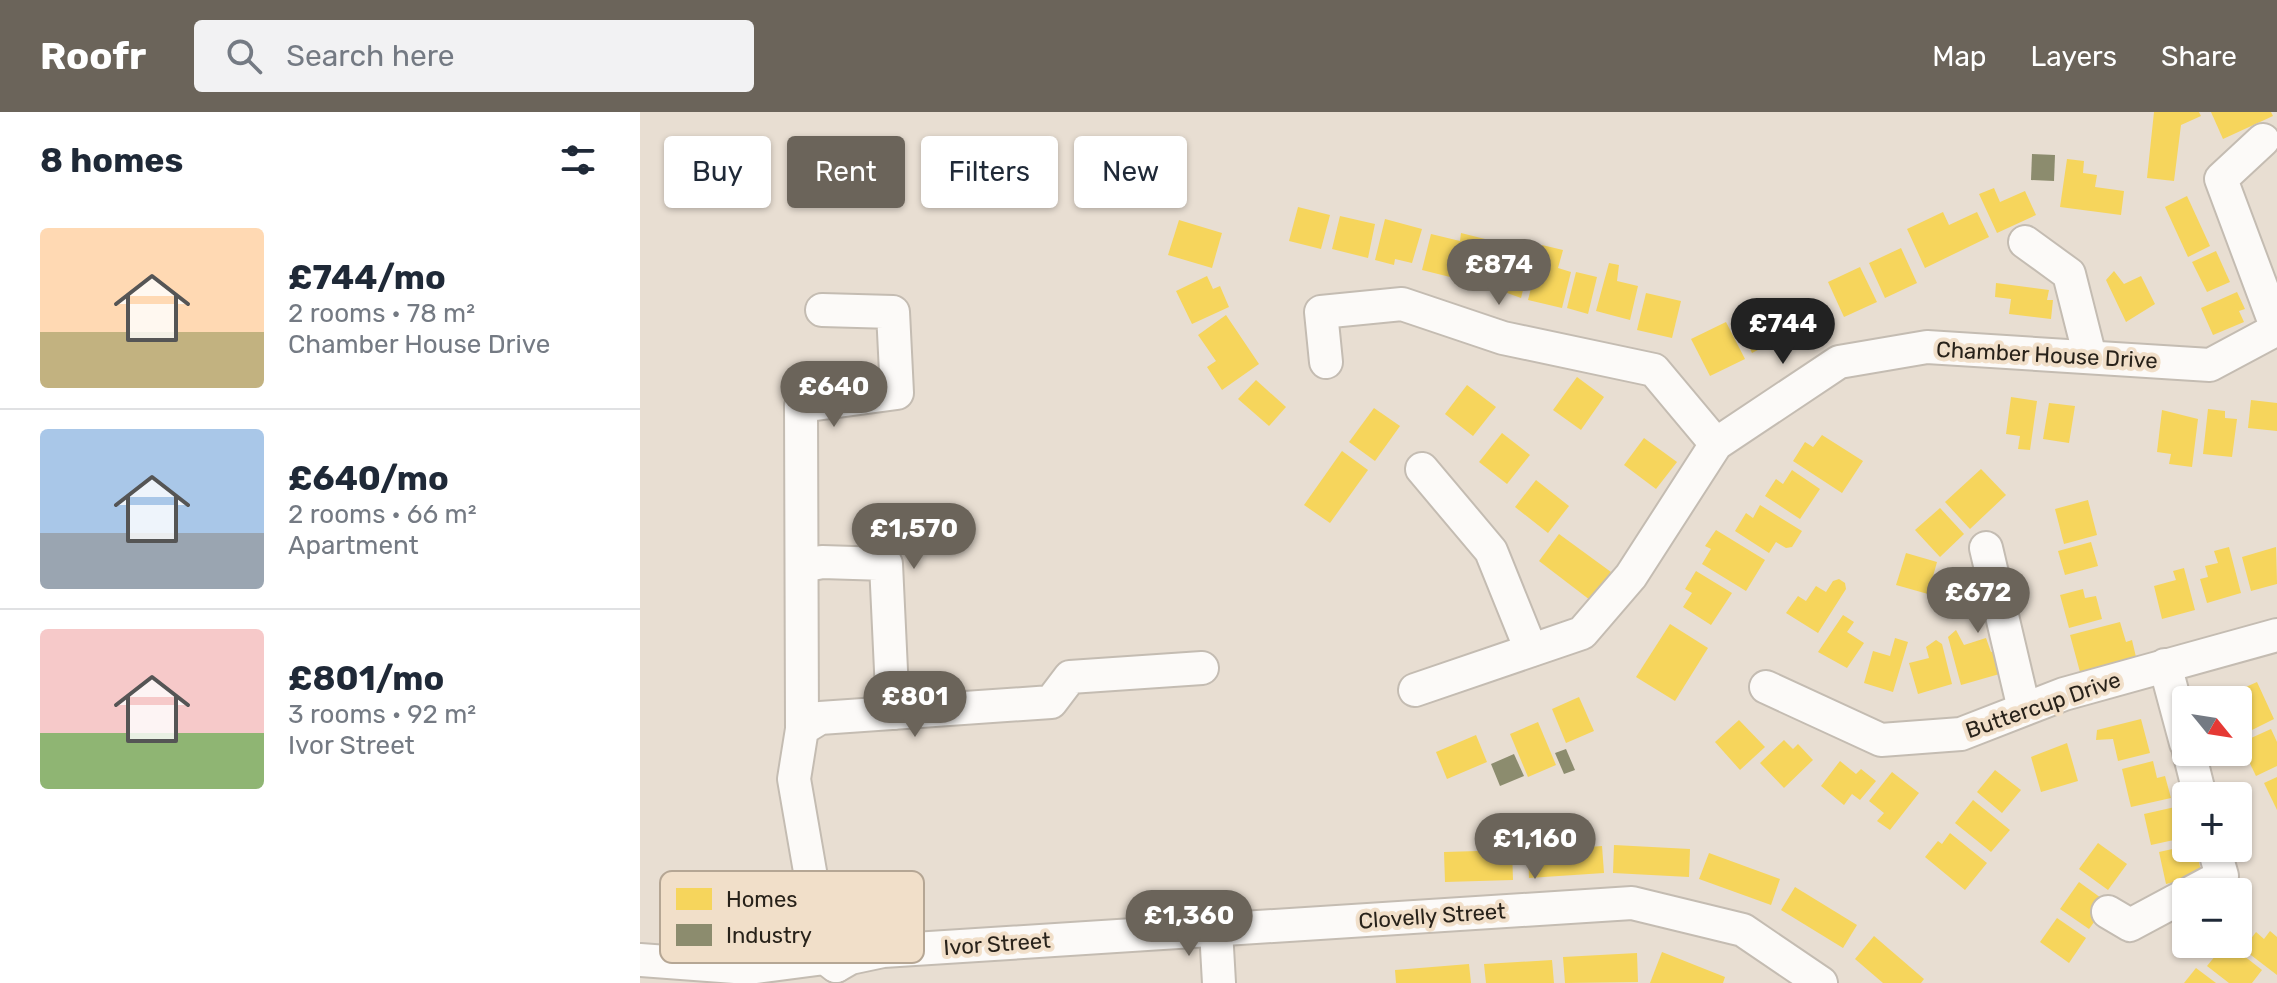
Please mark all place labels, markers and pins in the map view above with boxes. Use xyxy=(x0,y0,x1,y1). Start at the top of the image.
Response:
pin: £874 xyxy=(1452,239,1546,307)
pin: £744 xyxy=(1736,298,1830,366)
pin: £640 xyxy=(787,361,881,429)
pin: £1,570 xyxy=(849,503,979,571)
pin: £672 xyxy=(1931,567,2025,635)
pin: £801 xyxy=(868,671,962,739)
pin: £1,160 xyxy=(1470,813,1600,881)
pin: £1,360 xyxy=(1124,890,1254,958)

